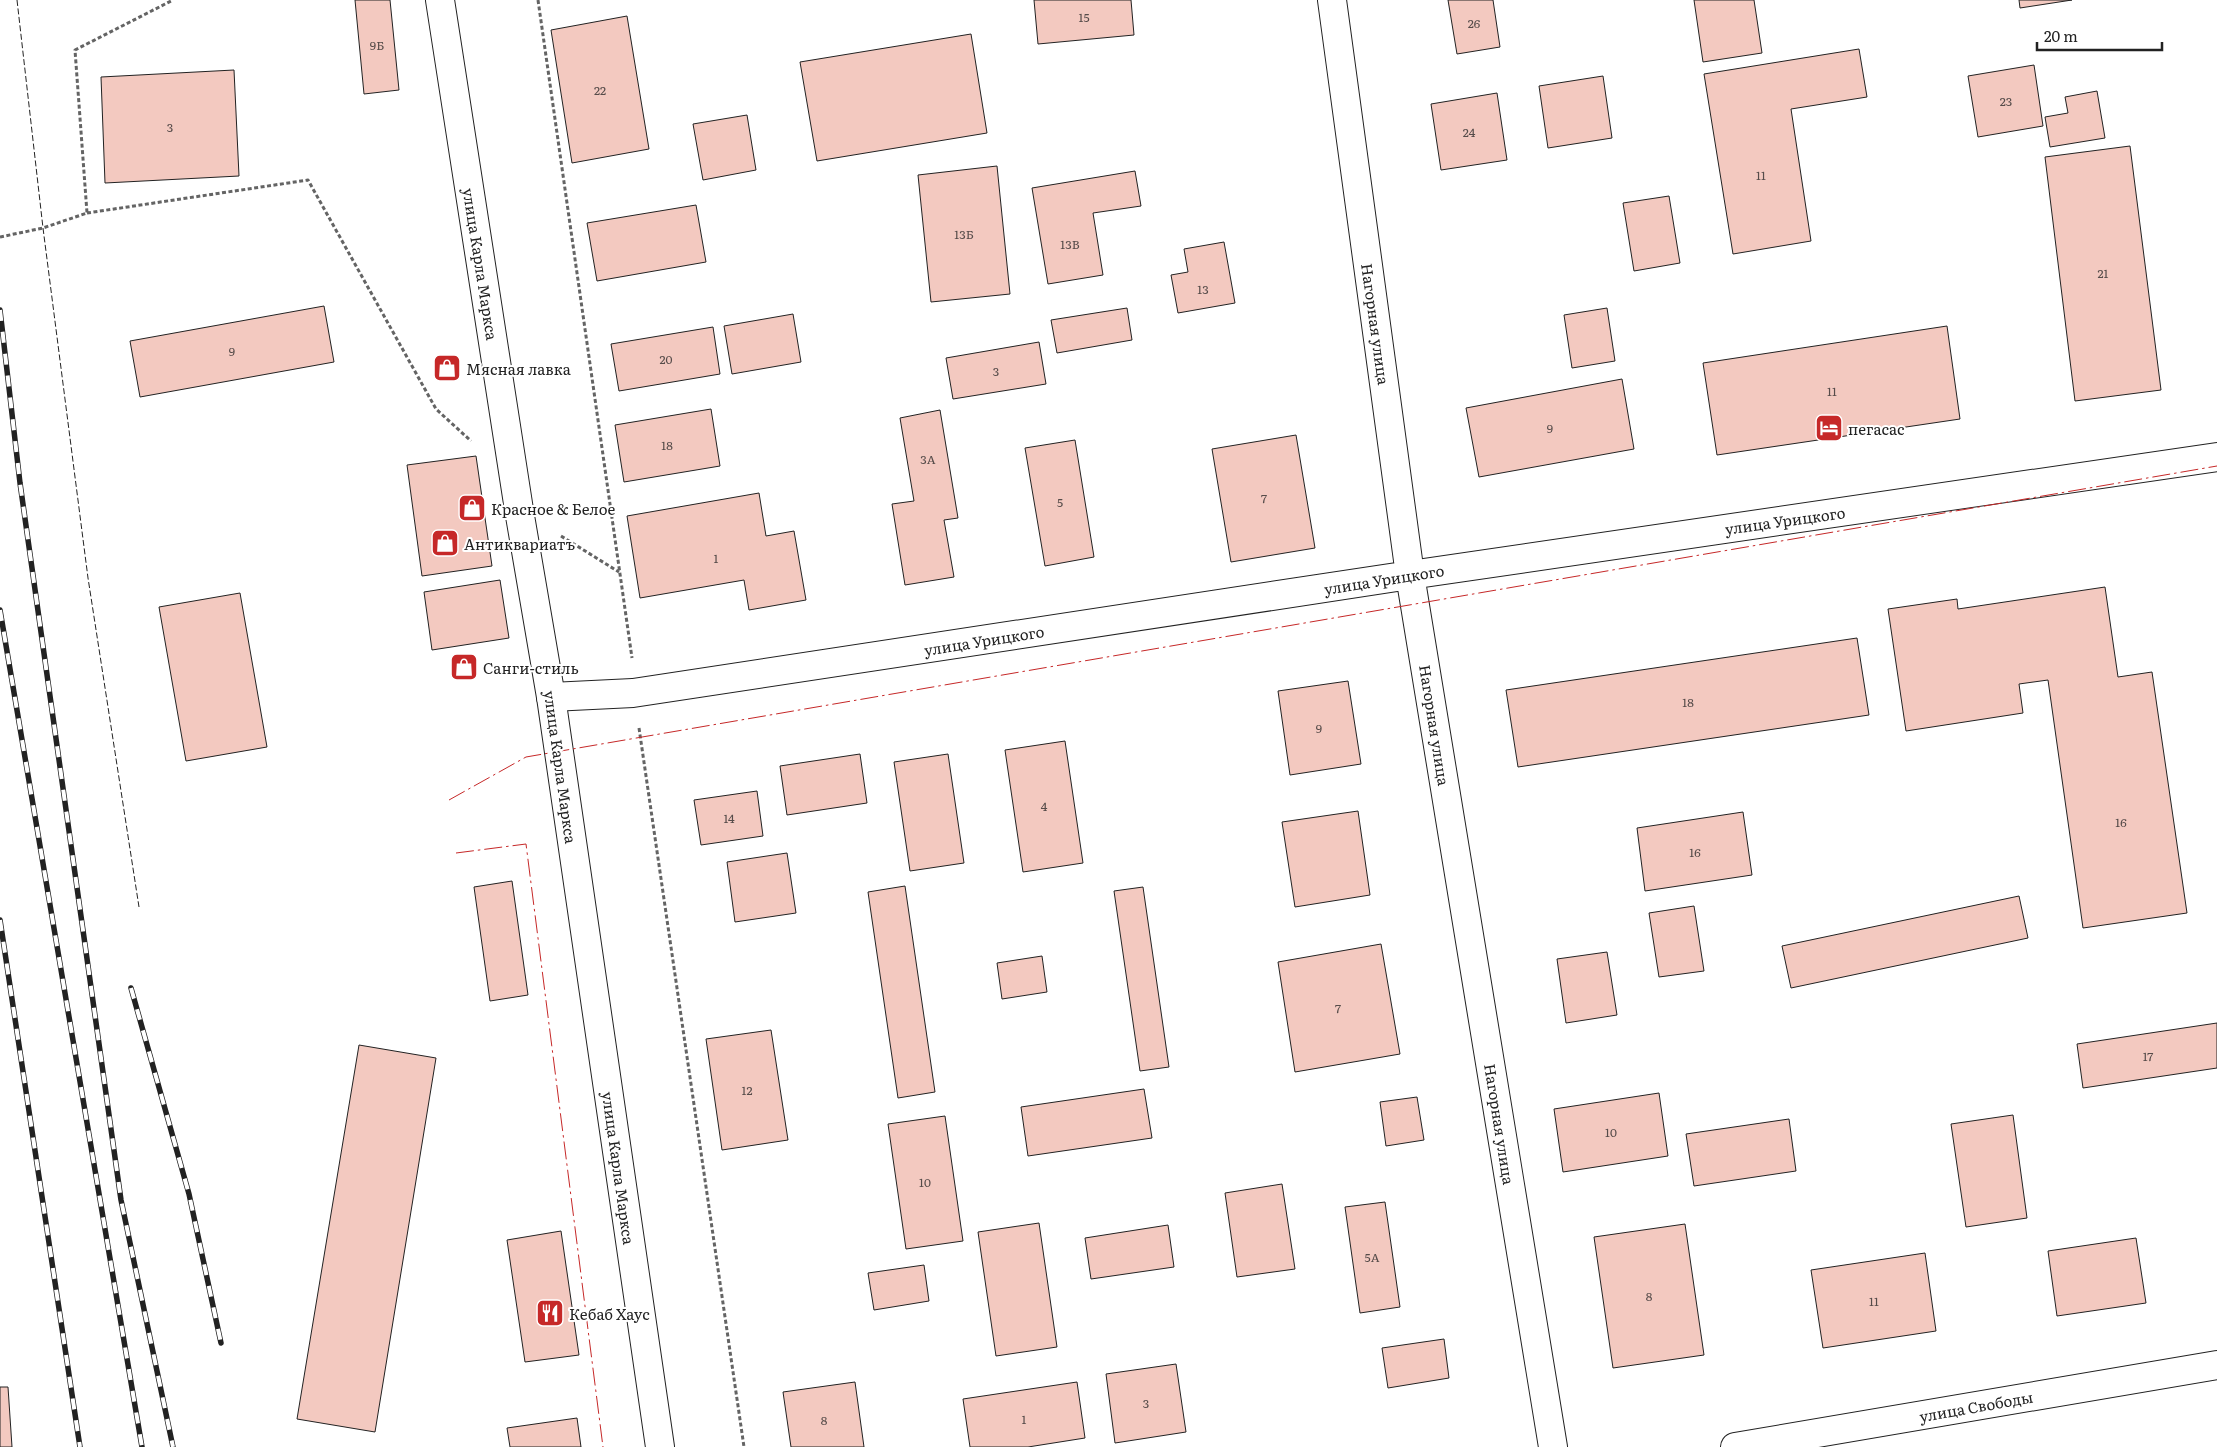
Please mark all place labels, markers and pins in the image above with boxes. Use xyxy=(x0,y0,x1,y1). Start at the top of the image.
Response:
shop icon: Мясная лавка xyxy=(432,353,462,383)
place label: Мясная лавка xyxy=(466,357,572,380)
hotel icon: пегасас xyxy=(1814,413,1844,443)
place label: пегасас xyxy=(1848,417,1905,440)
shop icon: Красное & Белое xyxy=(457,493,487,523)
place label: Красное & Белое xyxy=(491,497,615,520)
shop icon: Антиквариатъ xyxy=(430,528,460,558)
place label: Антиквариатъ xyxy=(464,532,576,555)
shop icon: Санги-стиль xyxy=(449,652,479,682)
place label: Санги-стиль xyxy=(483,656,579,679)
restaurant icon: Кебаб Хаус xyxy=(535,1298,565,1328)
place label: Кебаб Хаус xyxy=(569,1302,650,1325)

